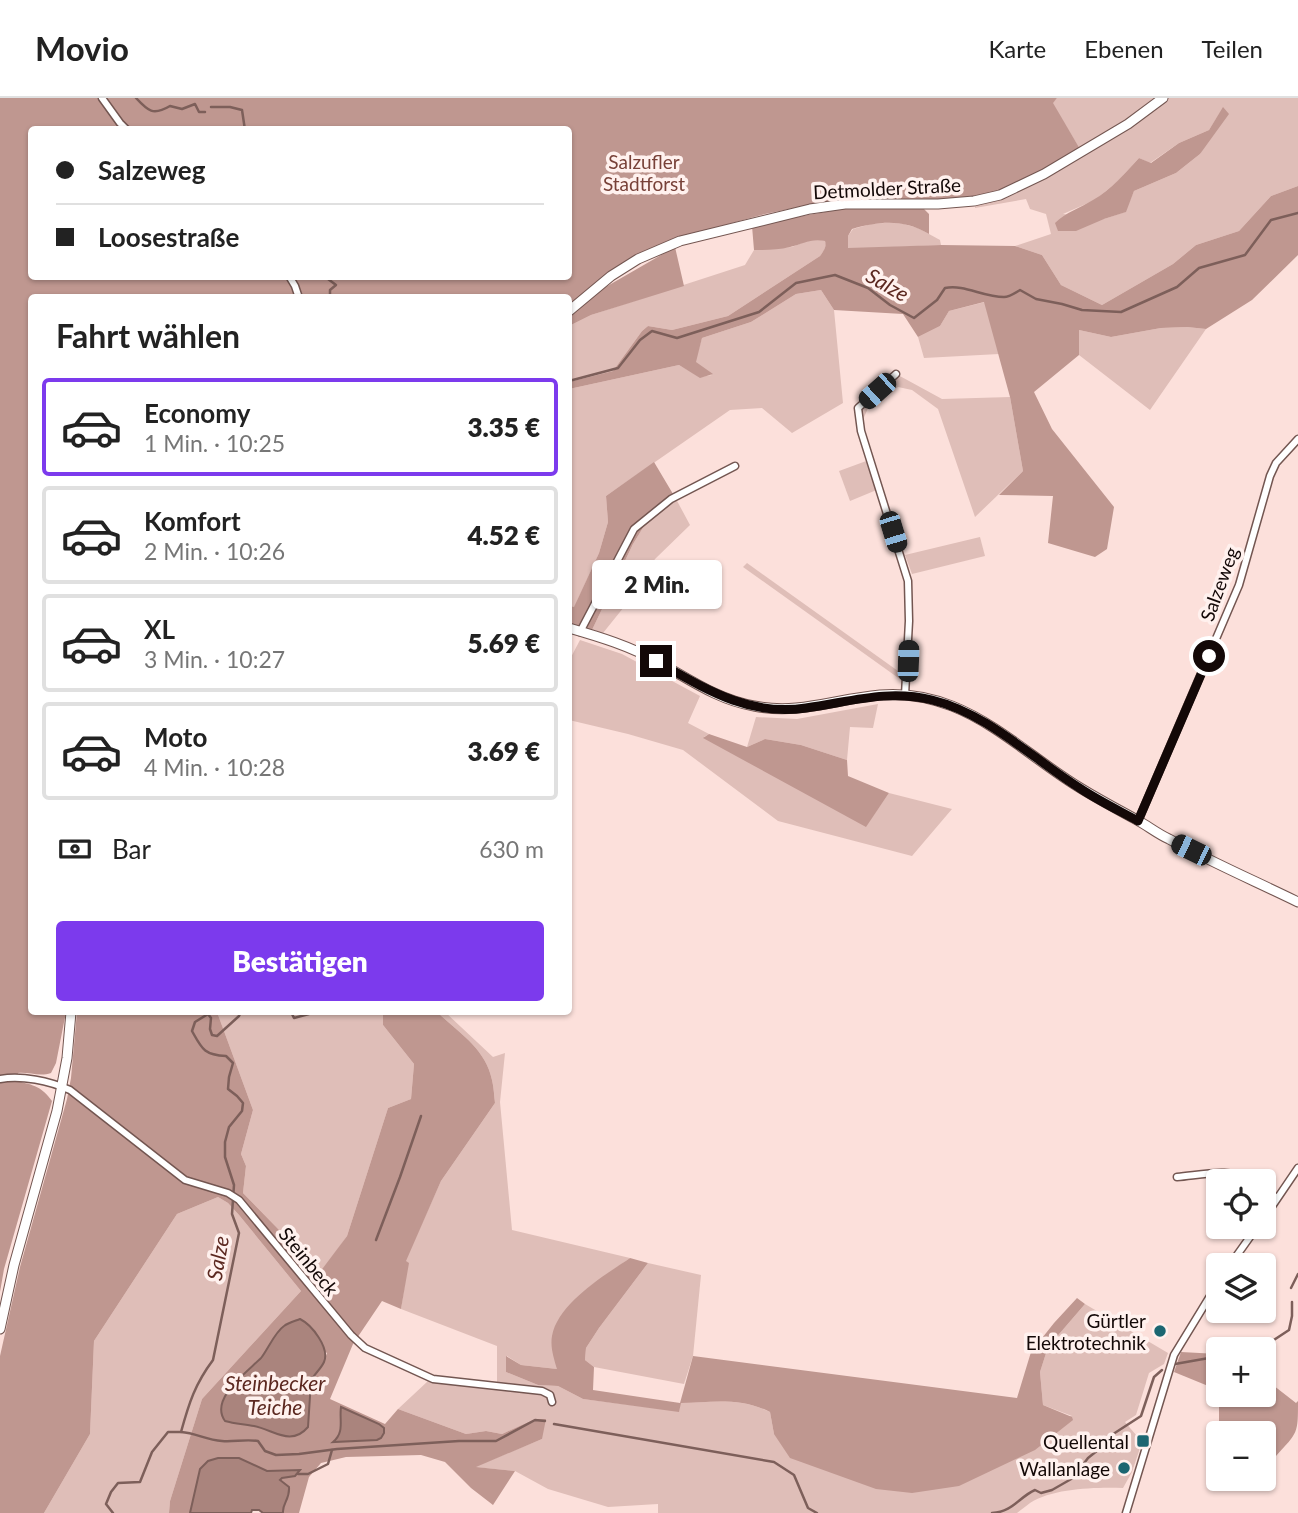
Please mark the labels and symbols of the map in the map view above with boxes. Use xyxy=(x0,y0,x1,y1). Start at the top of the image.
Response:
park label: Salzufler Stadtforst xyxy=(603,150,685,195)
street label: Detmolder Straße xyxy=(813,173,961,203)
water label: Salze xyxy=(862,262,914,306)
car xyxy=(855,369,900,413)
car xyxy=(877,509,910,555)
street label: Salzeweg xyxy=(1195,544,1243,624)
callout: 2 Min. xyxy=(591,560,721,608)
car xyxy=(897,640,920,682)
route start xyxy=(1193,640,1225,672)
route end xyxy=(640,645,672,677)
car xyxy=(1168,831,1215,869)
street label: Steinbeck xyxy=(274,1222,344,1300)
water label: Salze xyxy=(201,1234,233,1282)
place label: Gürtler Elektrotechnik xyxy=(1026,1309,1146,1354)
marker: Gürtler Elektrotechnik xyxy=(1152,1323,1168,1339)
water label: Steinbecker Teiche xyxy=(225,1370,326,1419)
place label: Quellental xyxy=(1043,1430,1129,1453)
marker: Quellental xyxy=(1135,1433,1151,1449)
place label: Wallanlage xyxy=(1019,1457,1110,1480)
marker: Wallanlage xyxy=(1116,1460,1132,1476)

